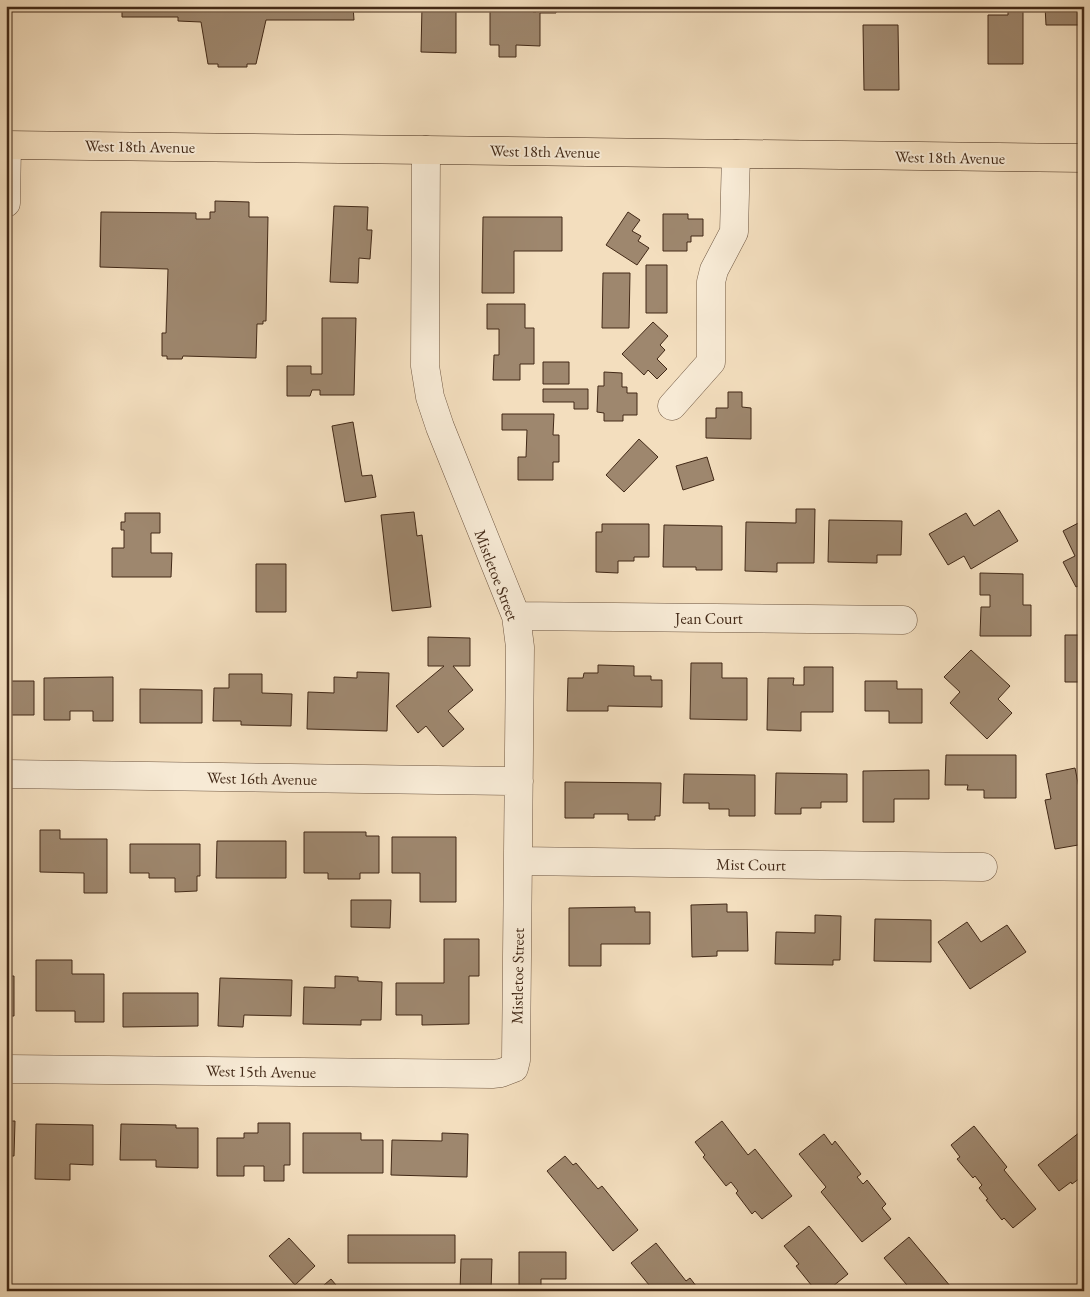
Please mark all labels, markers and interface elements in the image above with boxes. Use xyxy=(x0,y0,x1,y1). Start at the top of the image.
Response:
street label: West 18th Avenue xyxy=(85,135,195,158)
street label: West 18th Avenue xyxy=(490,140,600,163)
street label: West 18th Avenue xyxy=(895,146,1005,169)
street label: Mistletoe Street xyxy=(470,527,524,624)
street label: Jean Court xyxy=(673,608,743,629)
street label: West 16th Avenue xyxy=(207,767,317,790)
street label: Mist Court xyxy=(716,853,786,876)
street label: Mistletoe Street xyxy=(506,928,529,1024)
street label: West 15th Avenue xyxy=(206,1060,316,1083)

